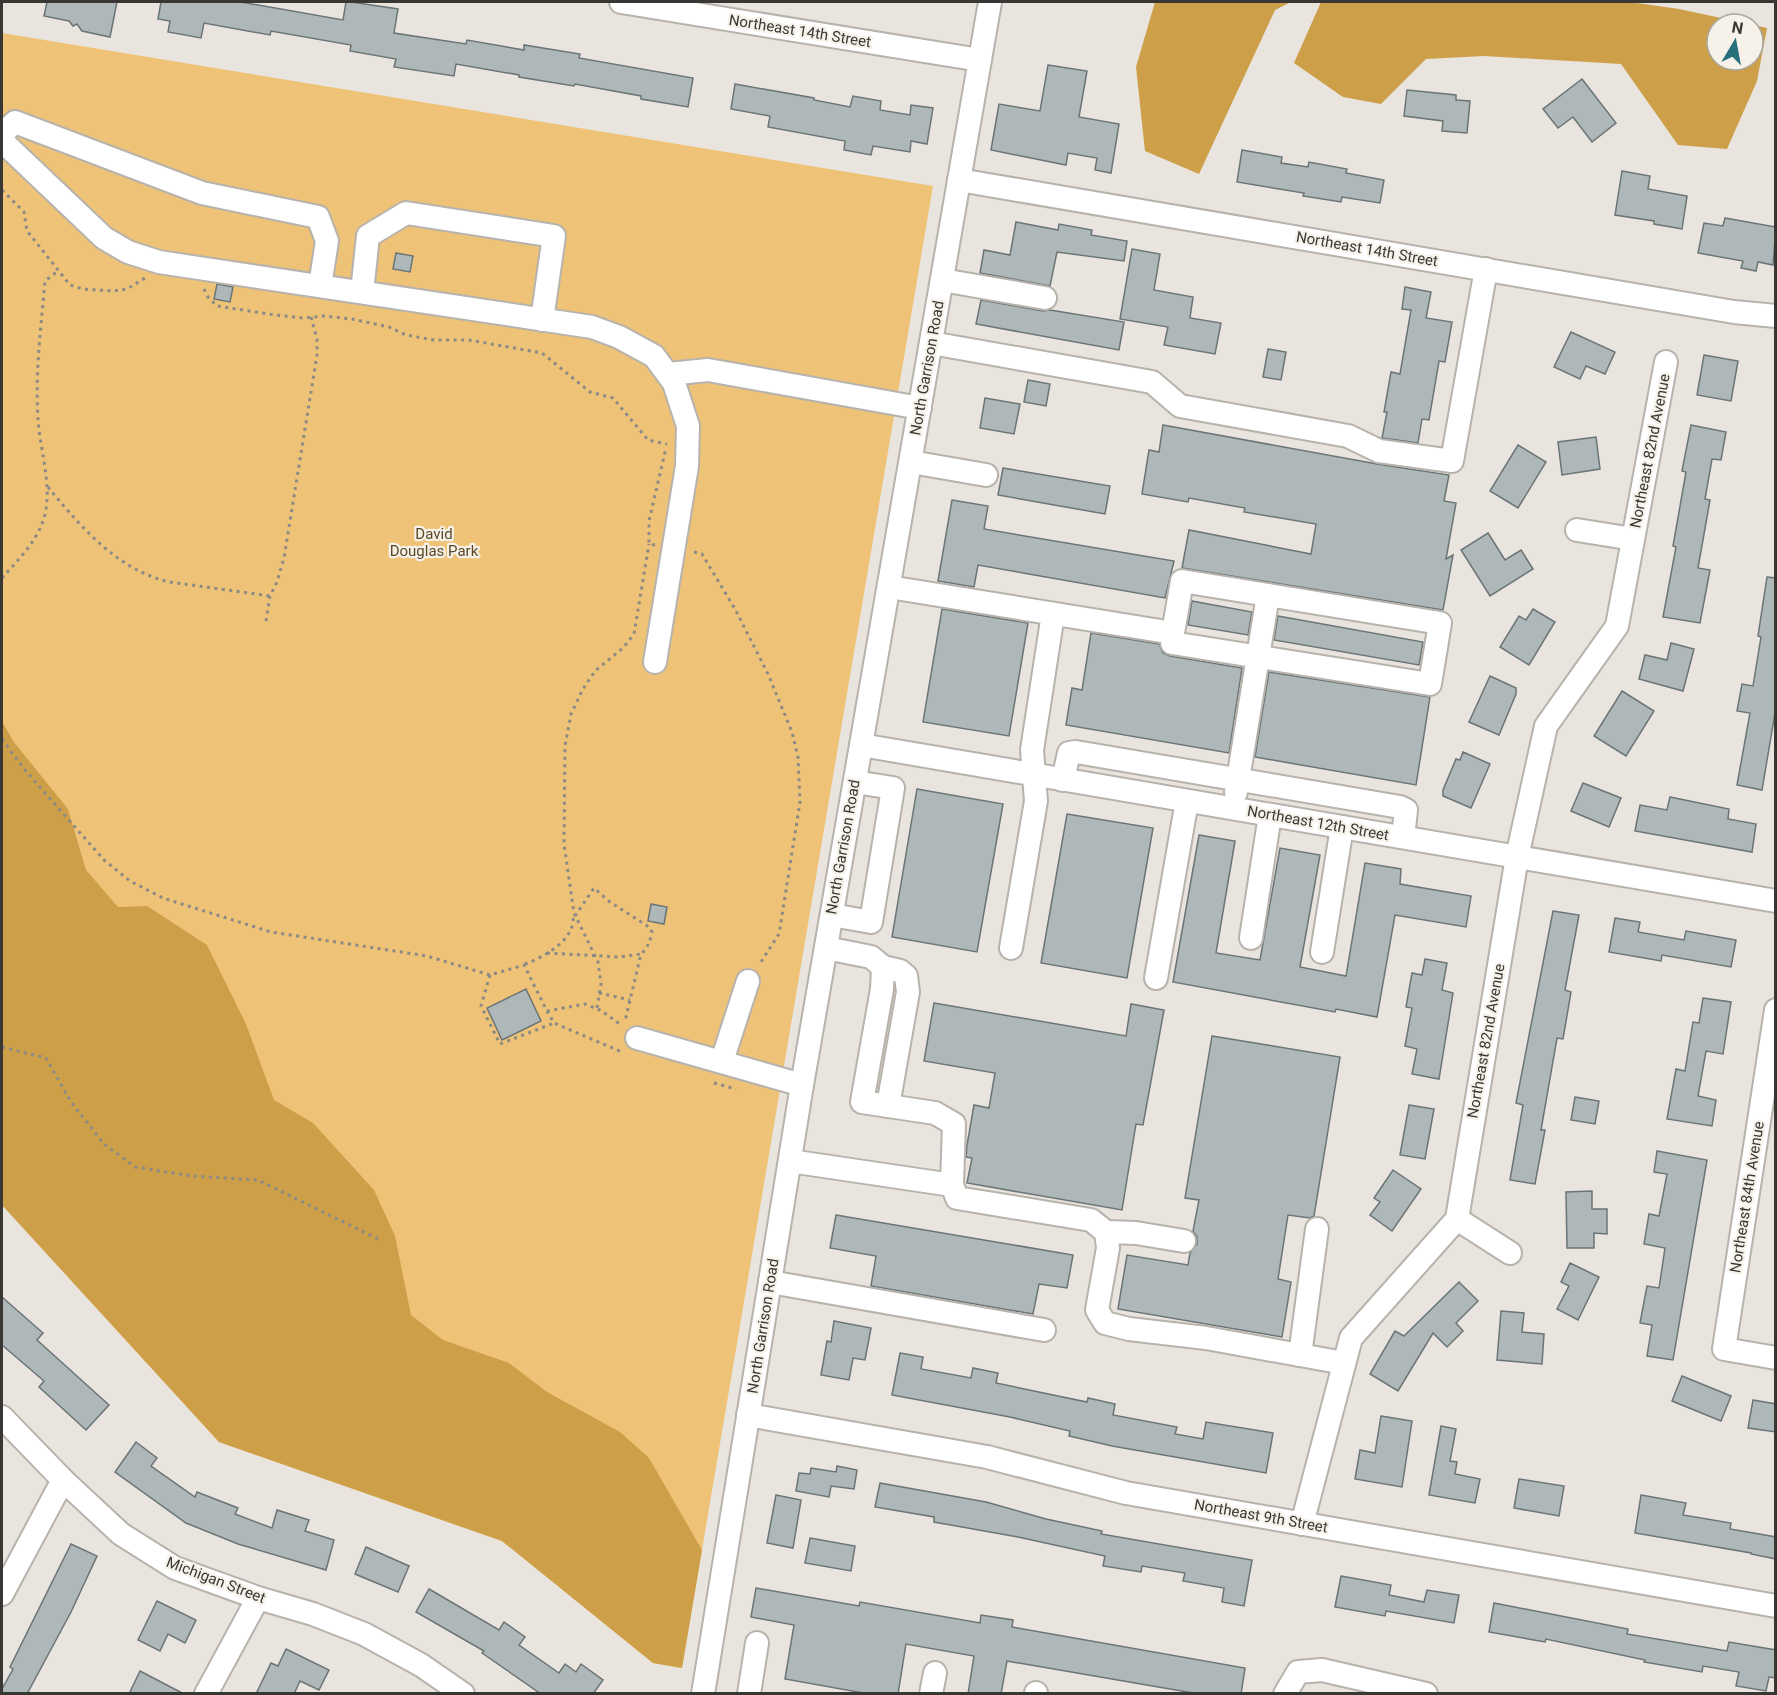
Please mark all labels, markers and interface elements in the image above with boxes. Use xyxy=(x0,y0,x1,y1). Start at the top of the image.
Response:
street label: Northeast 14th Street xyxy=(728,11,872,51)
north arrow xyxy=(1705,12,1765,72)
text: N xyxy=(1730,17,1745,38)
street label: Northeast 14th Street xyxy=(1295,228,1439,270)
street label: North Garrison Road xyxy=(906,299,948,437)
street label: Northeast 82nd Avenue xyxy=(1626,372,1674,530)
park label: David Douglas Park xyxy=(390,525,479,560)
street label: North Garrison Road xyxy=(822,778,864,916)
street label: Northeast 12th Street xyxy=(1246,802,1390,844)
street label: Northeast 82nd Avenue xyxy=(1464,962,1508,1120)
street label: Northeast 84th Avenue xyxy=(1726,1120,1768,1274)
street label: North Garrison Road xyxy=(743,1257,783,1395)
street label: Northeast 9th Street xyxy=(1193,1495,1329,1537)
street label: Michigan Street xyxy=(164,1553,268,1607)

